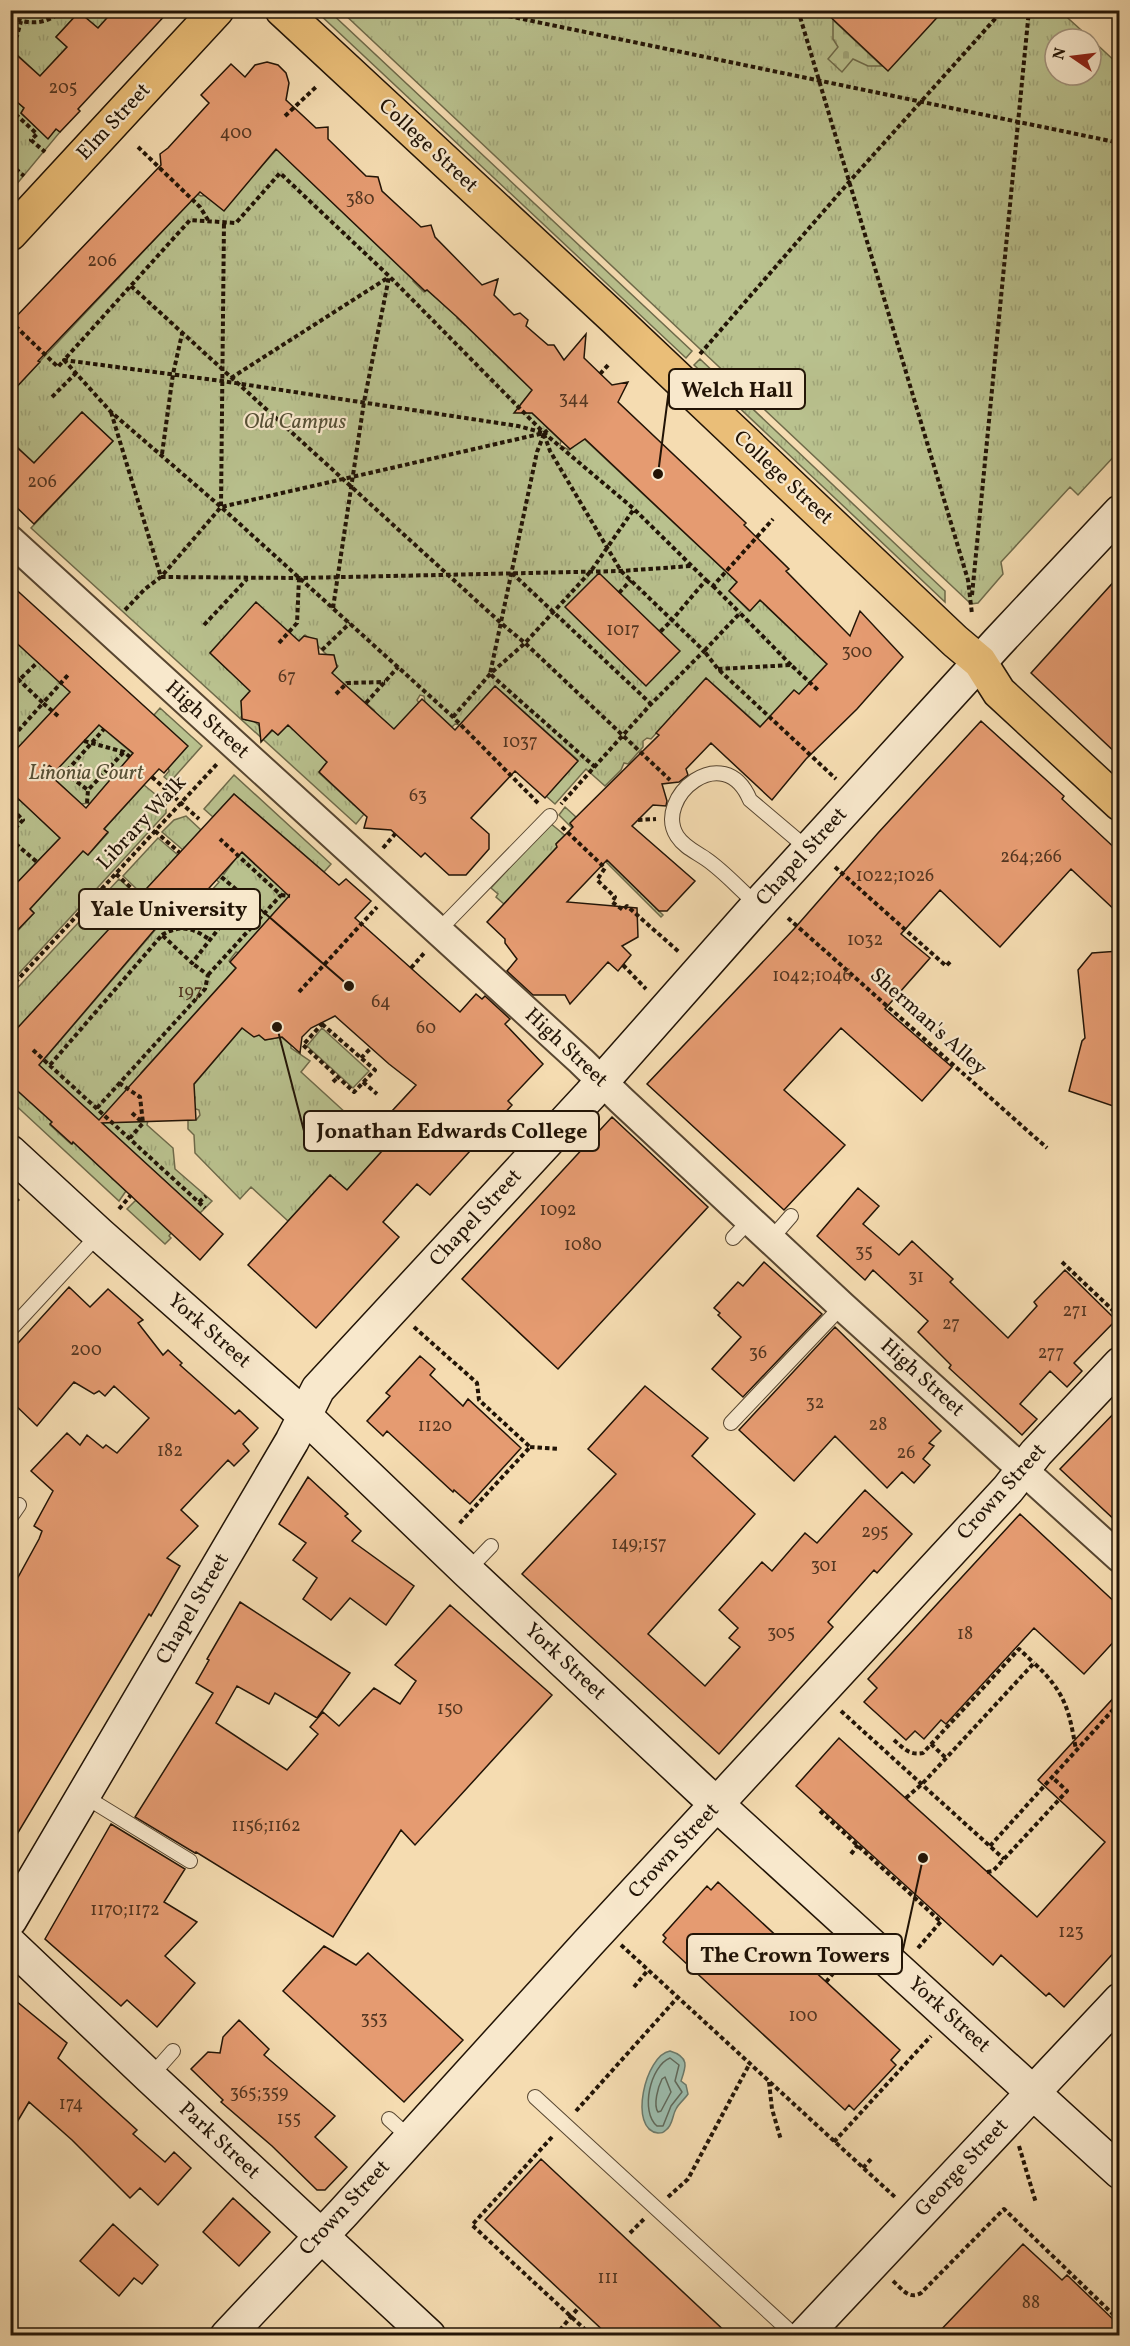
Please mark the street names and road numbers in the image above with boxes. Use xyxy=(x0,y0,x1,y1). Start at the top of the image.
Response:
street label: Elm Street xyxy=(70,77,158,167)
street label: College Street xyxy=(372,92,484,200)
street label: College Street xyxy=(727,424,839,532)
street label: High Street xyxy=(158,674,256,766)
street label: Library Walk xyxy=(91,769,194,877)
street label: Chapel Street xyxy=(750,801,854,913)
street label: Sherman's Alley xyxy=(863,961,994,1083)
street label: High Street xyxy=(518,1002,614,1094)
street label: Chapel Street xyxy=(423,1163,529,1273)
street label: York Street xyxy=(161,1287,257,1375)
street label: High Street xyxy=(873,1332,971,1424)
street label: Crown Street xyxy=(951,1437,1053,1547)
street label: Chapel Street xyxy=(149,1548,237,1670)
street label: York Street xyxy=(518,1617,612,1707)
street label: Crown Street xyxy=(622,1797,726,1905)
street label: York Street xyxy=(901,1970,997,2060)
street label: Park Street xyxy=(172,2096,266,2186)
street label: George Street xyxy=(909,2112,1015,2224)
street label: Crown Street xyxy=(293,2154,397,2262)

